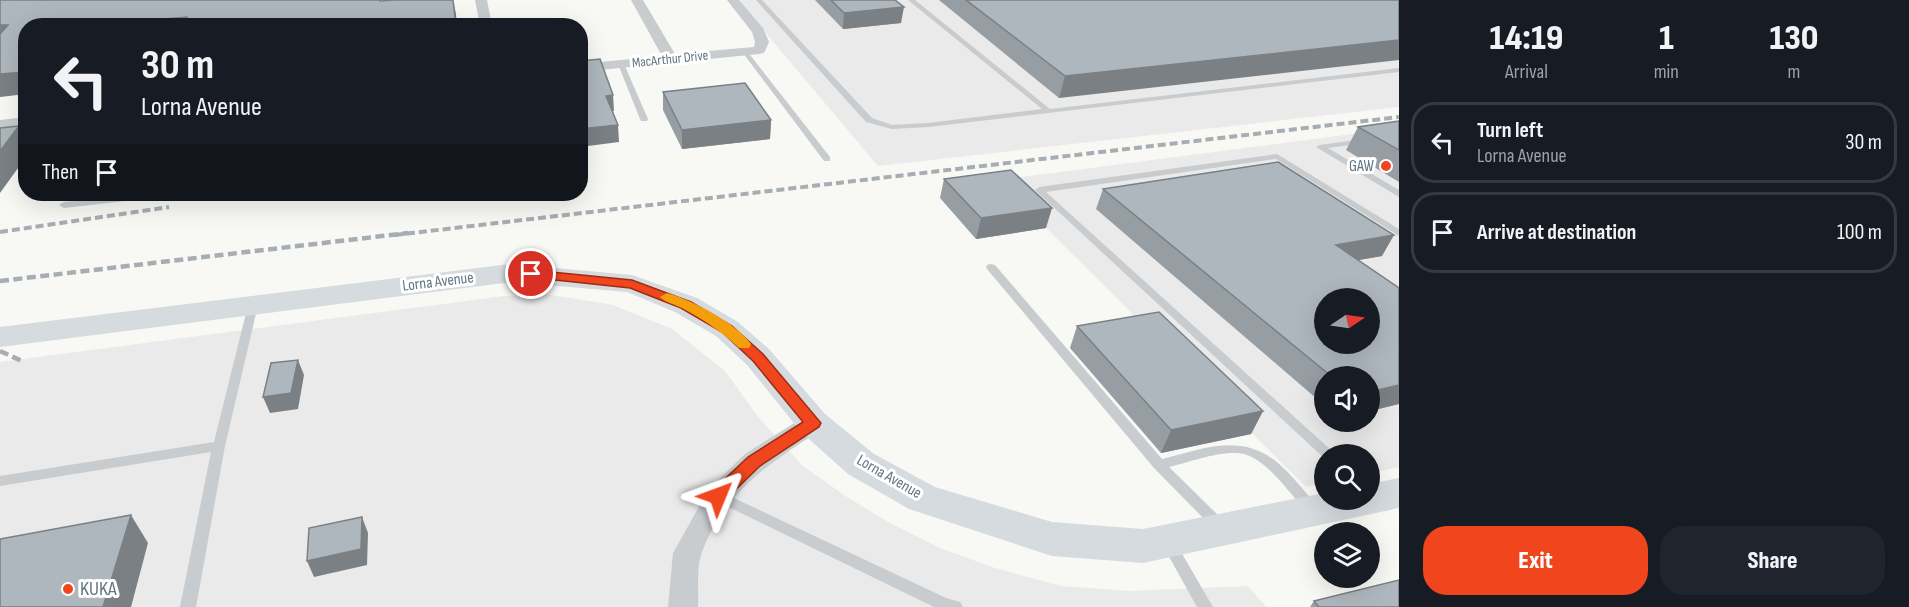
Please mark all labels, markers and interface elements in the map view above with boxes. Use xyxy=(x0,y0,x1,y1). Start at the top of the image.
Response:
text: 14:19 xyxy=(1490,17,1563,60)
text: 1 xyxy=(1659,17,1674,60)
text: 130 xyxy=(1769,17,1818,60)
text: 30 m xyxy=(141,40,214,91)
icon: left xyxy=(42,42,120,120)
street label: MacArthur Drive xyxy=(631,47,709,71)
text: Arrival xyxy=(1505,60,1548,84)
text: min xyxy=(1654,60,1679,84)
text: m xyxy=(1788,60,1800,84)
text: Lorna Avenue xyxy=(141,91,262,123)
text: Turn left xyxy=(1477,117,1543,144)
icon: left xyxy=(1426,126,1459,159)
text: 30 m xyxy=(1845,129,1882,156)
text: Lorna Avenue xyxy=(1477,144,1567,168)
icon: arrive xyxy=(90,156,123,189)
place label: GAW xyxy=(1349,157,1375,176)
text: Then xyxy=(42,159,78,186)
marker: GAW xyxy=(1379,159,1393,173)
icon: arrive xyxy=(1426,216,1459,249)
text: Arrive at destination xyxy=(1477,219,1636,246)
text: 100 m xyxy=(1837,219,1882,246)
pin xyxy=(505,248,556,299)
icon: arrive xyxy=(514,257,547,290)
street label: Lorna Avenue xyxy=(401,268,475,296)
north arrow xyxy=(1314,288,1380,354)
map controls xyxy=(1314,288,1380,588)
button: sound xyxy=(1314,366,1380,432)
button: search xyxy=(1314,444,1380,510)
street label: Lorna Avenue xyxy=(853,451,925,503)
position arrow xyxy=(686,464,750,528)
button: layers xyxy=(1314,522,1380,588)
button: Exit xyxy=(1423,526,1648,595)
button: Share xyxy=(1660,526,1885,595)
place label: KUKA xyxy=(80,577,117,601)
marker: KUKA xyxy=(61,582,75,596)

